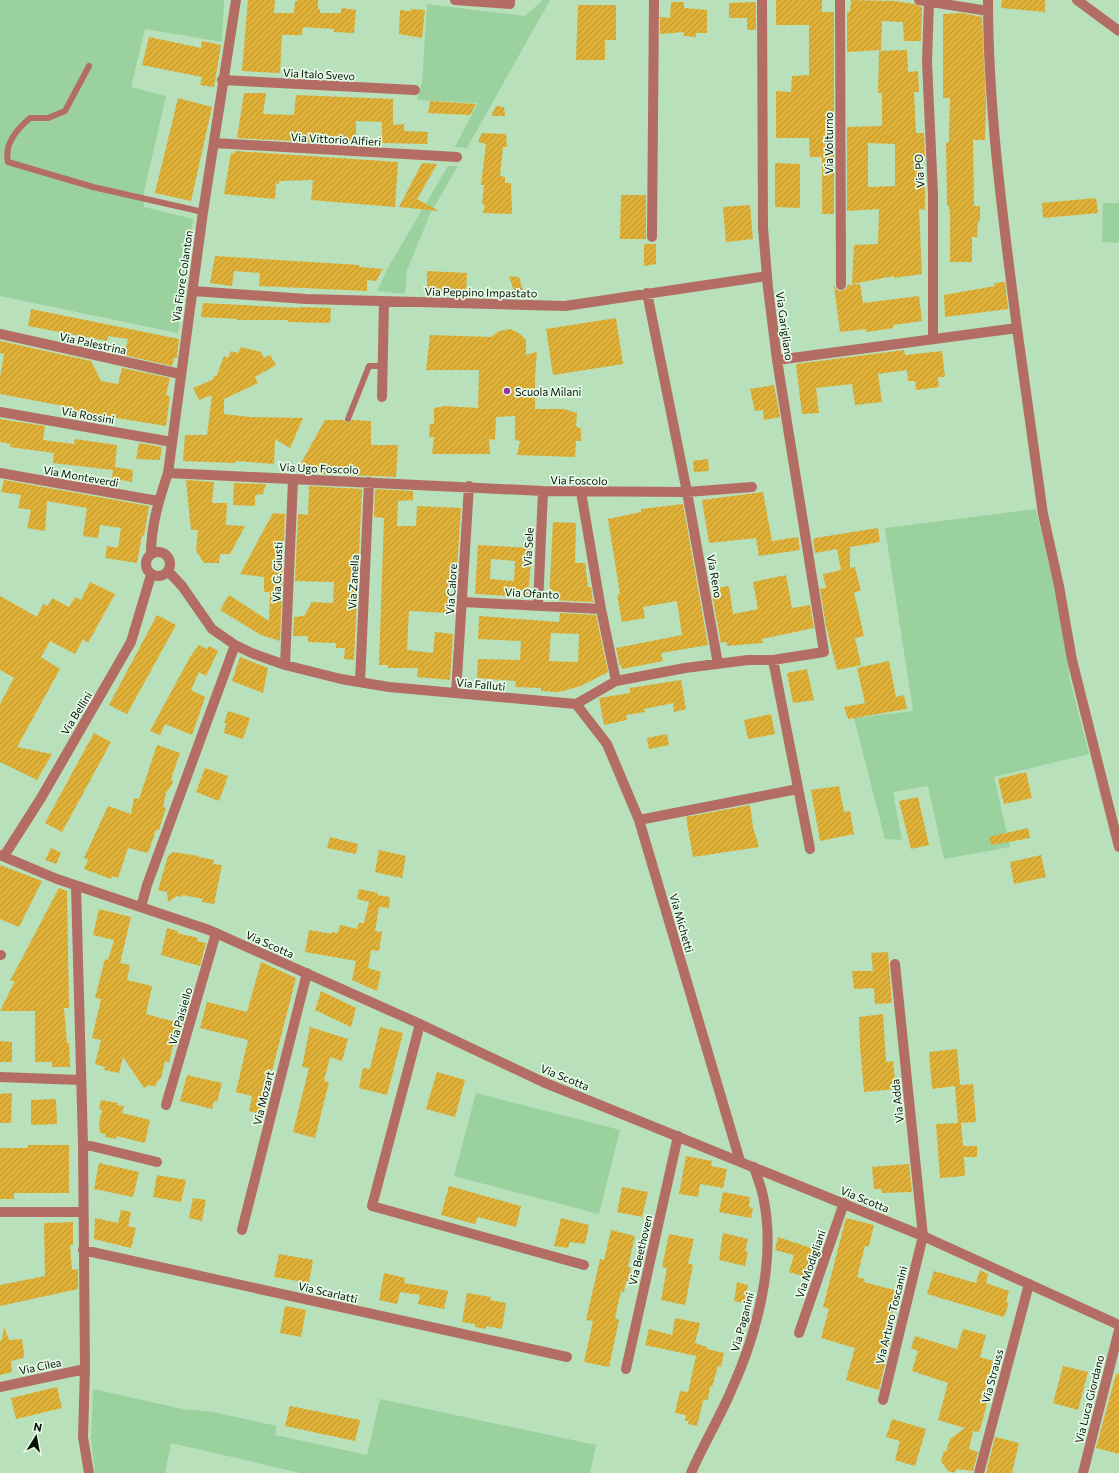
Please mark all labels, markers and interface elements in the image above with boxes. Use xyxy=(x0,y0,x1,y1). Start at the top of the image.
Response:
street label: Via Italo Svevo xyxy=(283,66,356,82)
street label: Via Volturno xyxy=(822,111,835,174)
street label: Via Vittorio Alfieri xyxy=(290,130,382,148)
street label: Via PO xyxy=(912,154,926,188)
street label: Via Fiore Colanton xyxy=(169,229,195,323)
street label: Via Peppino Impastato xyxy=(425,285,538,299)
street label: Via Garigliano xyxy=(774,291,796,362)
street label: Via Palestrina xyxy=(58,330,128,356)
place label: Scuola Milani xyxy=(515,385,581,398)
marker: Scuola Milani xyxy=(502,386,512,396)
street label: Via Rossini xyxy=(60,404,116,426)
street label: Via Ugo Foscolo xyxy=(279,460,359,476)
street label: Via Monteverdi xyxy=(42,463,120,489)
street label: Via Foscolo xyxy=(550,473,608,487)
street label: Via Sele xyxy=(520,527,536,567)
street label: Via G. Giusti xyxy=(269,541,285,602)
street label: Via Reno xyxy=(705,553,725,599)
street label: Via Zanella xyxy=(345,554,361,610)
street label: Via Calore xyxy=(443,563,459,615)
street label: Via Ofanto xyxy=(504,585,560,601)
street label: Via Falluti xyxy=(456,675,506,693)
street label: Via Bellini xyxy=(58,689,95,737)
street label: Via Michetti xyxy=(667,892,697,954)
street label: Via Scotta xyxy=(244,928,296,960)
street label: Via Paisiello xyxy=(166,985,195,1046)
street label: Via Scotta xyxy=(539,1061,591,1093)
street label: Via Mozart xyxy=(250,1069,276,1126)
street label: Via Adda xyxy=(888,1078,906,1124)
street label: Via Scotta xyxy=(839,1183,891,1215)
street label: Via Beethoven xyxy=(626,1214,654,1286)
street label: Via Modigliani xyxy=(792,1228,828,1300)
street label: Via Arturo Toscanini xyxy=(872,1264,910,1366)
street label: Via Scarlatti xyxy=(297,1279,359,1305)
street label: Via Paganini xyxy=(728,1291,756,1353)
street label: Via Strauss xyxy=(979,1348,1005,1404)
street label: Via Luca Giordano xyxy=(1072,1353,1106,1445)
street label: Via Cilea xyxy=(18,1355,62,1377)
north arrow xyxy=(16,1417,56,1457)
text: N xyxy=(33,1420,43,1434)

